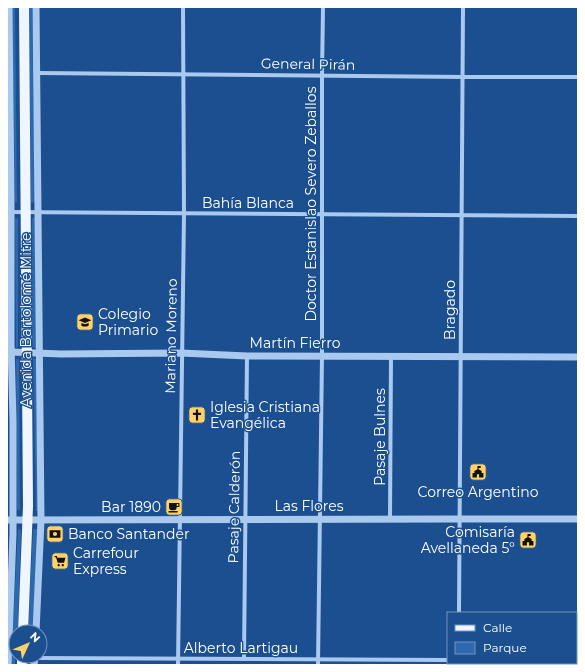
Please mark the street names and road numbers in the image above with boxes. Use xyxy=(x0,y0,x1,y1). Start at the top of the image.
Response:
street label: General Pirán xyxy=(261,54,355,74)
street label: Doctor Estanislao Severo Zeballos xyxy=(302,86,320,321)
street label: Bahía Blanca xyxy=(202,194,294,212)
street label: Avenida Bartolomé Mitre xyxy=(17,232,35,408)
street label: Mariano Moreno xyxy=(161,278,181,394)
street label: Bragado xyxy=(441,280,459,340)
street label: Martín Fierro xyxy=(250,334,341,352)
street label: Pasaje Bulnes xyxy=(371,388,389,486)
street label: Pasaje Calderón xyxy=(224,451,244,563)
street label: Las Flores xyxy=(274,497,344,515)
street label: Alberto Lartigau xyxy=(184,639,298,657)

